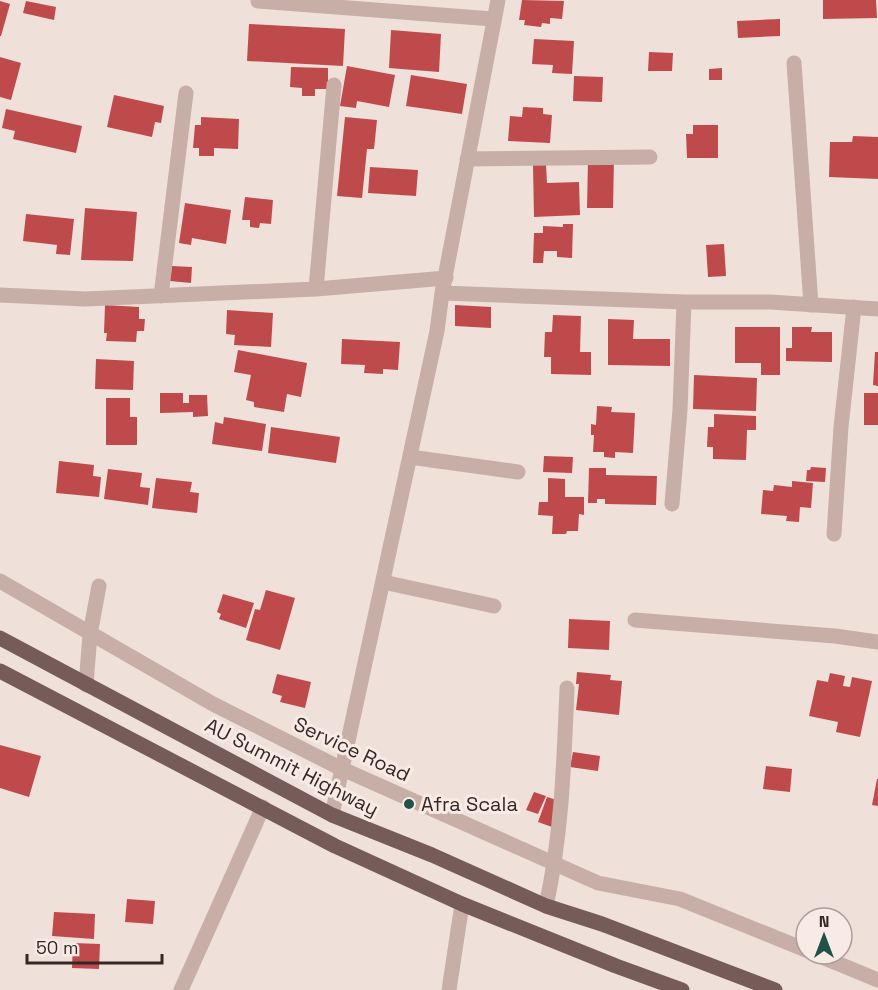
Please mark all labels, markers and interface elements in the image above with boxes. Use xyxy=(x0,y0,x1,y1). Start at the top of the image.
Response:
street label: Service Road xyxy=(290,711,414,787)
street label: AU Summit Highway xyxy=(201,712,383,822)
place label: Afra Scala xyxy=(421,791,518,817)
marker: Afra Scala xyxy=(402,797,416,811)
north arrow xyxy=(794,906,854,966)
text: N xyxy=(819,911,829,932)
scale bar xyxy=(27,927,162,965)
text: 50 m xyxy=(36,936,78,959)

